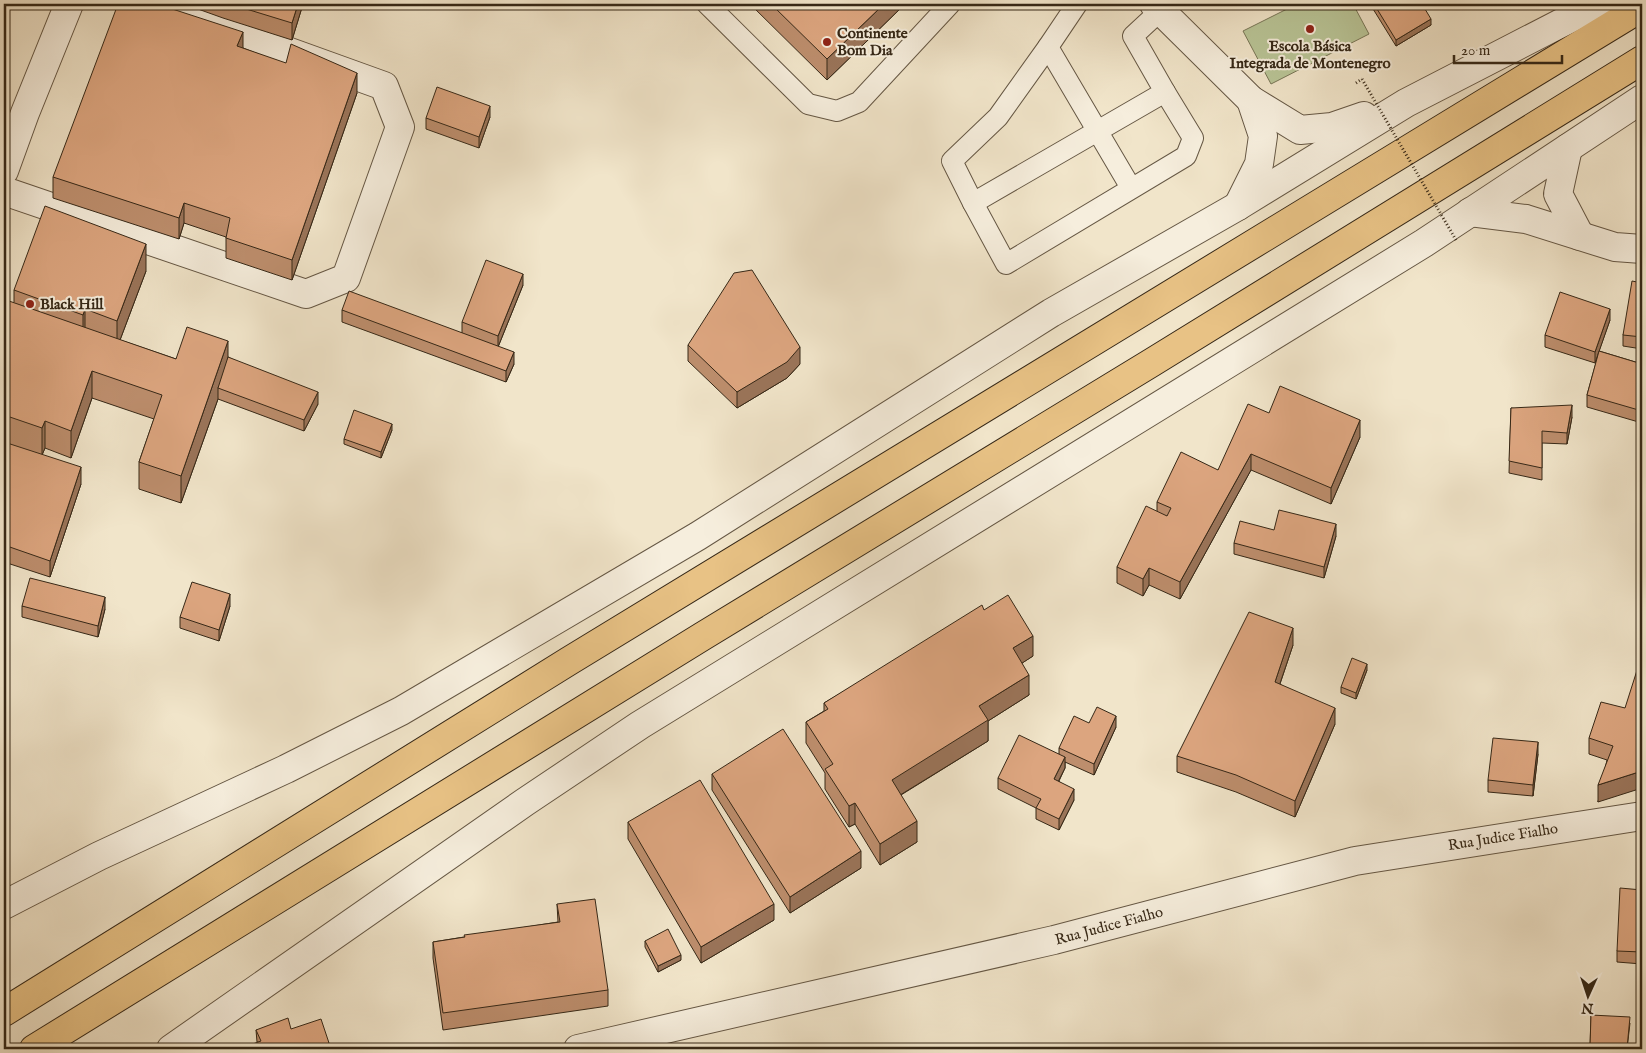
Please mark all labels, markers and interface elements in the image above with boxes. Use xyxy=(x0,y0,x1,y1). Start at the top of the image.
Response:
marker: Escola Básica Integrada de Montenegro xyxy=(1304,23,1316,35)
place label: Continente Bom Dia xyxy=(837,24,908,60)
scale bar xyxy=(1454,32,1561,64)
marker: Continente Bom Dia xyxy=(821,36,833,48)
place label: Escola Básica Integrada de Montenegro xyxy=(1229,37,1391,73)
text: 20 m xyxy=(1461,41,1491,60)
place label: Black Hill xyxy=(40,295,104,314)
marker: Black Hill xyxy=(24,298,36,310)
street label: Rua Judice Fialho xyxy=(1447,819,1559,855)
street label: Rua Judice Fialho xyxy=(1053,902,1165,950)
north arrow xyxy=(1564,970,1614,1020)
text: N xyxy=(1581,999,1595,1017)

